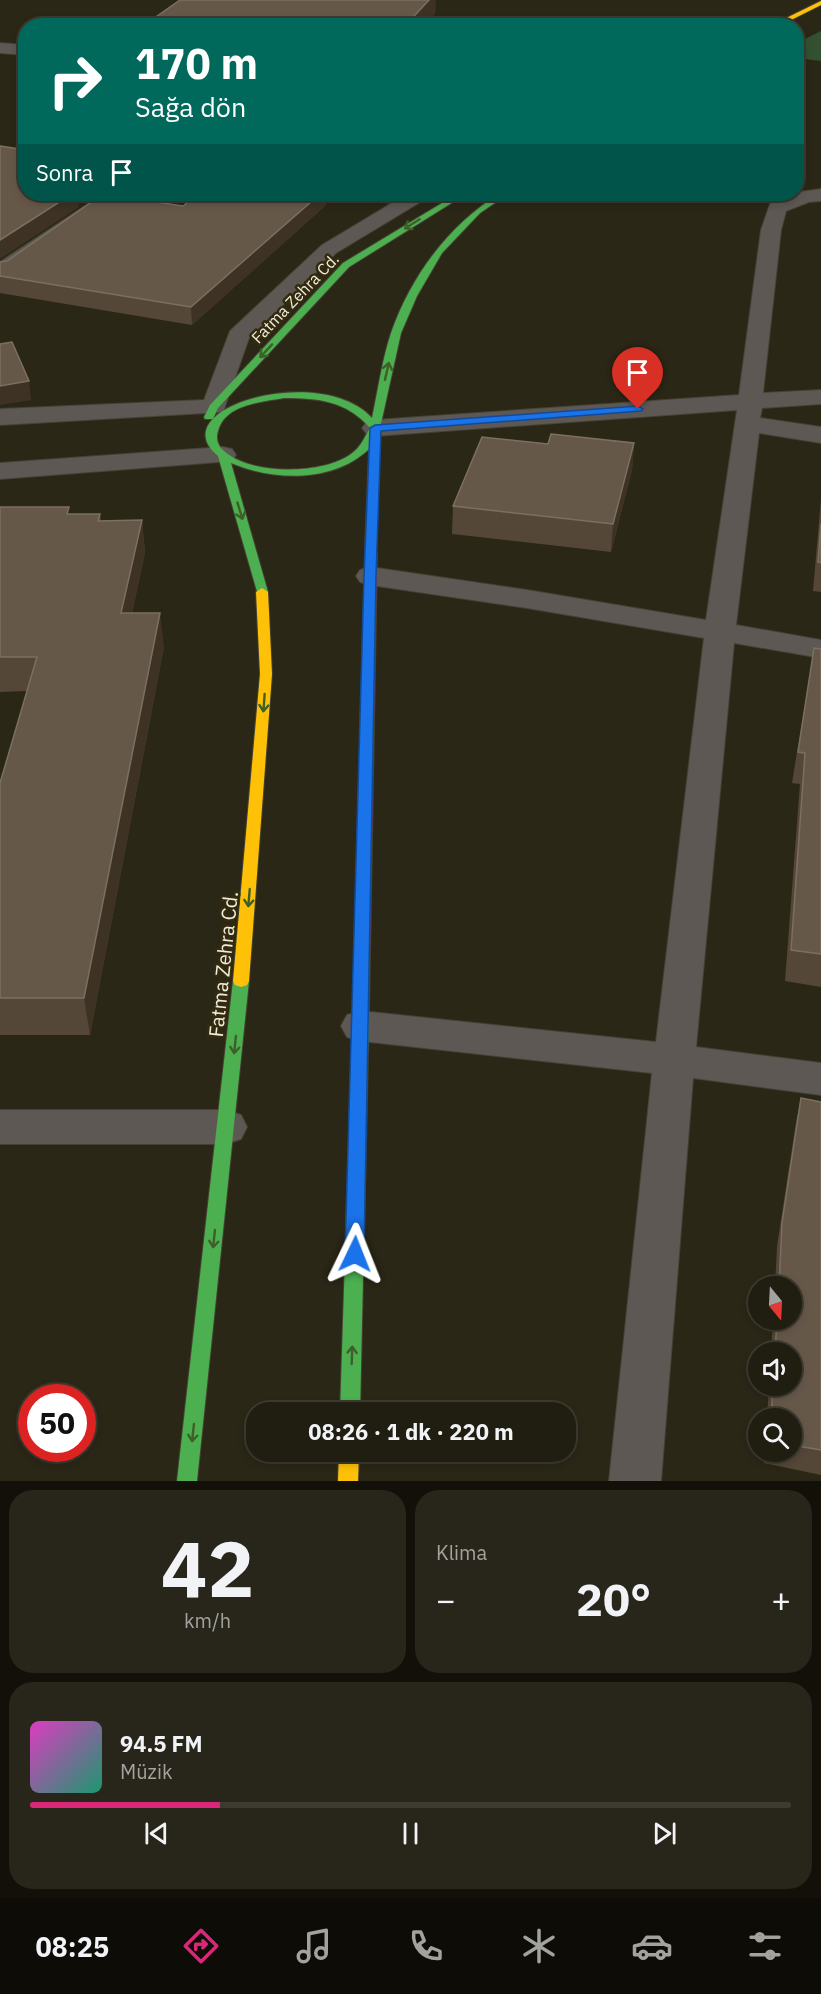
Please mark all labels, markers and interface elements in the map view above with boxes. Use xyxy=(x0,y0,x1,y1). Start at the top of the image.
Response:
text: 170 m xyxy=(135,36,258,91)
icon: right xyxy=(36,42,114,120)
text: Sağa dön xyxy=(135,89,246,124)
icon: arrive xyxy=(105,156,138,189)
text: Sonra xyxy=(36,158,93,187)
one-way arrow xyxy=(404,218,421,230)
street label: Fatma Zehra Cd. xyxy=(247,249,343,347)
one-way arrow xyxy=(259,343,274,358)
pin xyxy=(612,347,663,409)
icon: arrive xyxy=(621,356,654,389)
one-way arrow xyxy=(382,362,394,381)
one-way arrow xyxy=(235,501,246,520)
one-way arrow xyxy=(258,693,269,713)
one-way arrow xyxy=(243,887,254,907)
street label: Fatma Zehra Cd. xyxy=(202,890,244,1038)
one-way arrow xyxy=(229,1035,240,1055)
position arrow xyxy=(323,1222,387,1286)
one-way arrow xyxy=(208,1229,219,1249)
north arrow xyxy=(748,1276,802,1330)
map controls xyxy=(748,1276,802,1462)
button: sound xyxy=(748,1342,802,1396)
one-way arrow xyxy=(346,1345,357,1365)
speed limit sign: 50 xyxy=(18,1384,96,1462)
button: search xyxy=(748,1408,802,1462)
text: 08:26 · 1 dk · 220 m xyxy=(308,1417,514,1446)
one-way arrow xyxy=(187,1423,198,1442)
text: 42 xyxy=(161,1517,254,1618)
text: Klima xyxy=(436,1539,487,1566)
text: 20° xyxy=(576,1570,651,1628)
text: − xyxy=(436,1578,456,1621)
text: + xyxy=(771,1578,791,1621)
text: km/h xyxy=(184,1607,231,1634)
text: 94.5 FM xyxy=(120,1729,203,1758)
text: Müzik xyxy=(120,1758,172,1785)
icon: previous xyxy=(140,1817,173,1850)
icon: pause xyxy=(394,1817,427,1850)
icon: next xyxy=(648,1817,681,1850)
icon: directions xyxy=(180,1925,222,1967)
icon: music xyxy=(293,1925,335,1967)
icon: phone xyxy=(405,1925,447,1967)
icon: climate xyxy=(518,1925,560,1967)
icon: car xyxy=(631,1925,673,1967)
icon: filters xyxy=(744,1925,786,1967)
text: 08:25 xyxy=(35,1929,109,1964)

